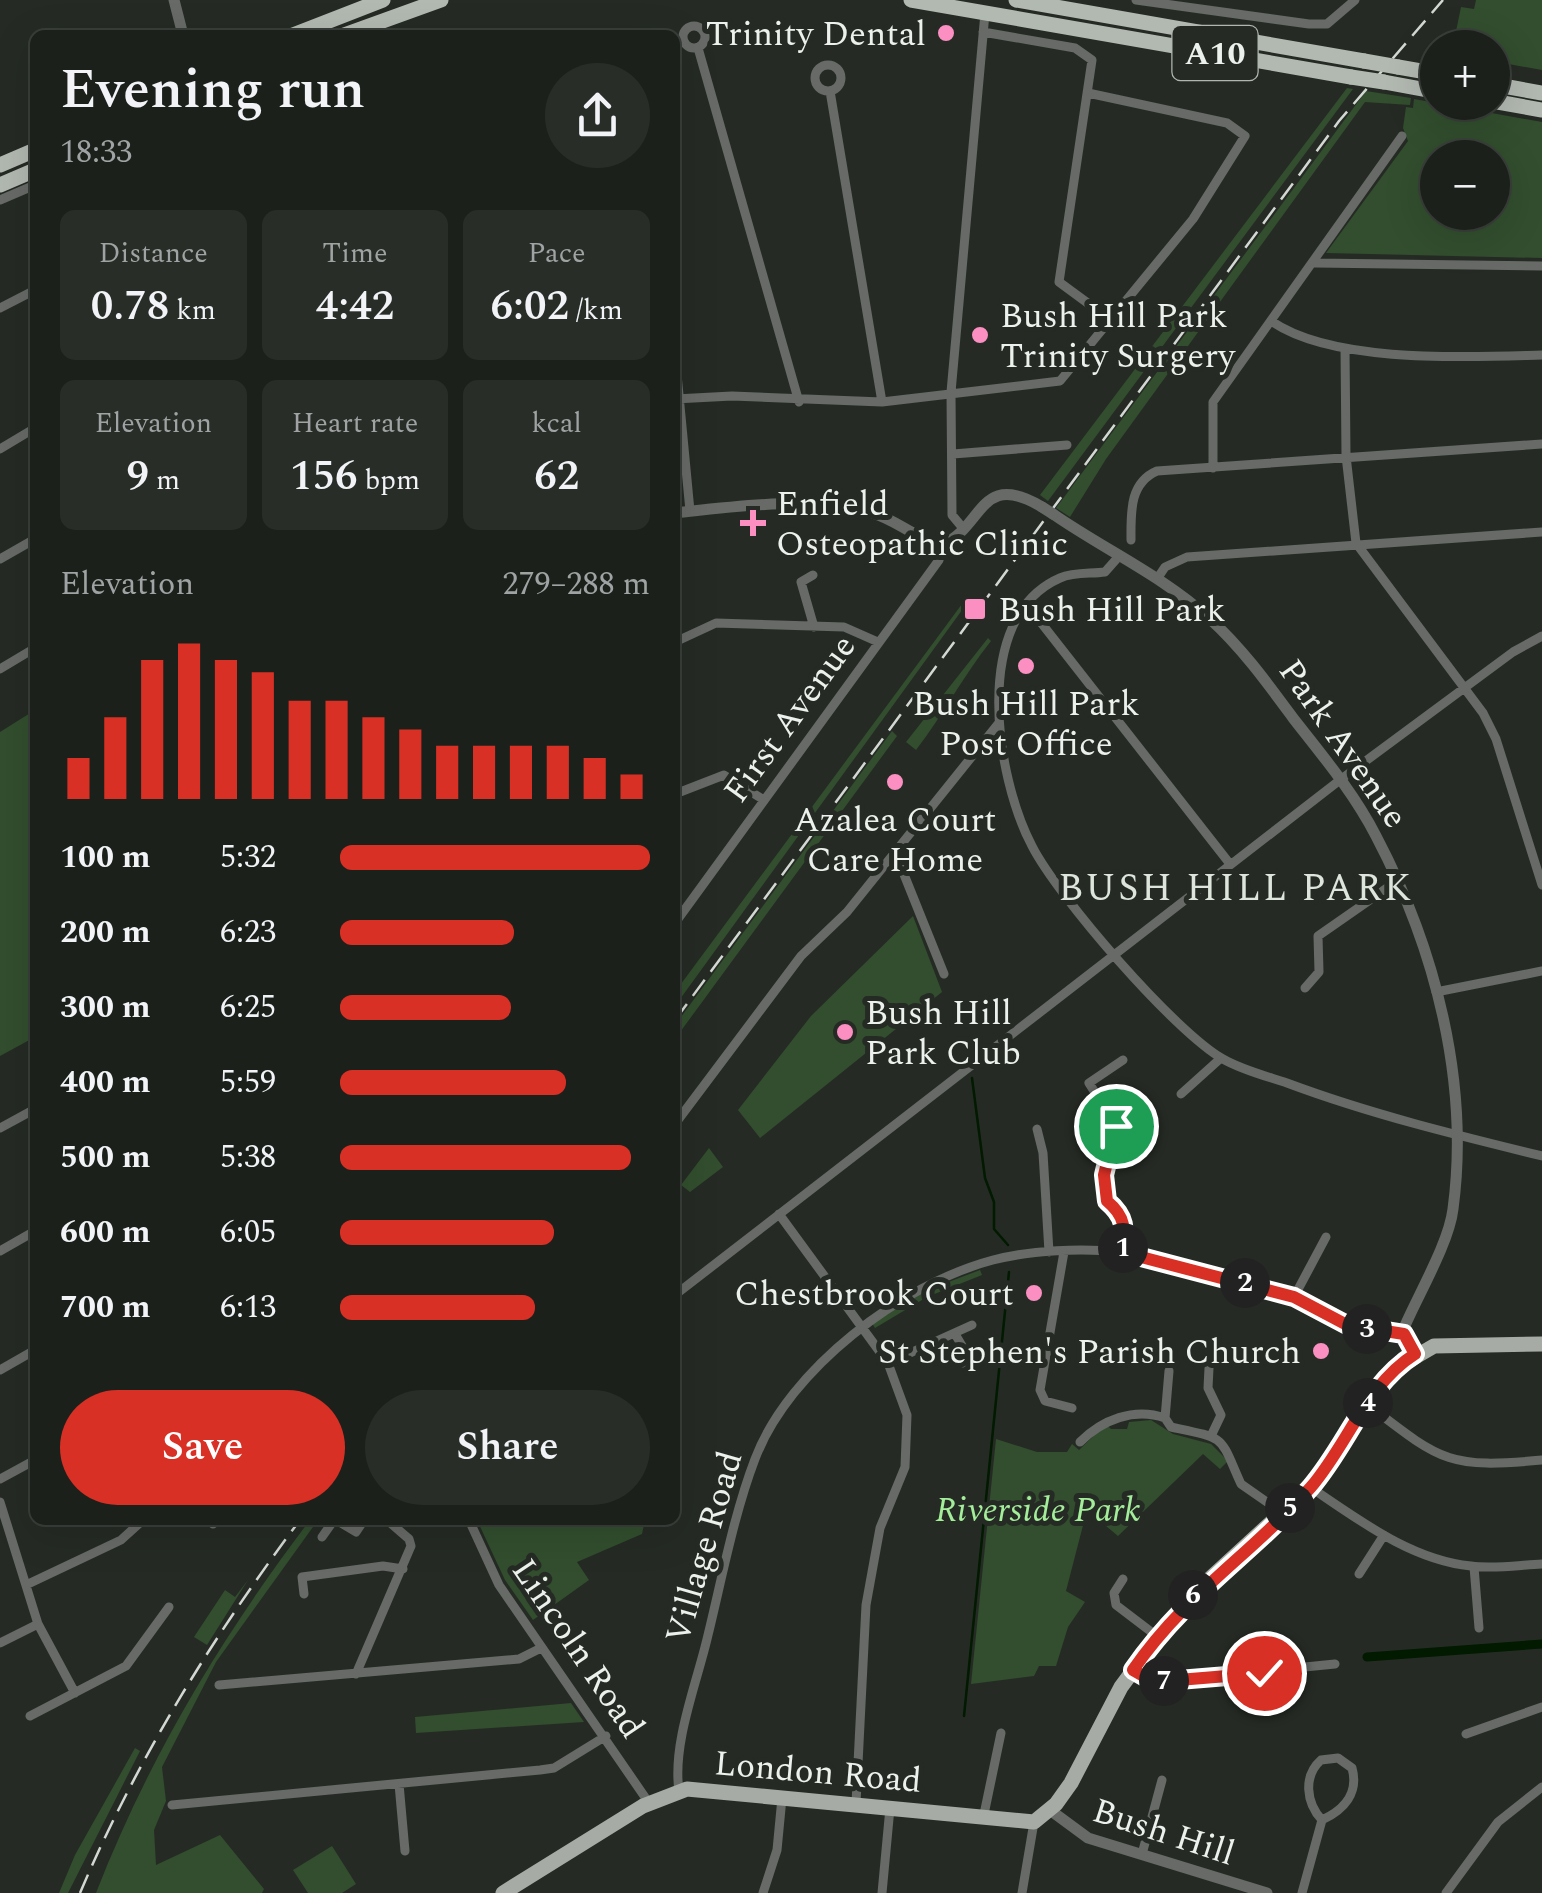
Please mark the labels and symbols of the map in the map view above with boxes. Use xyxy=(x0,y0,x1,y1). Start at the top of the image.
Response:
place label: Trinity Dental xyxy=(705,8,926,61)
marker: Trinity Dental xyxy=(935,22,957,44)
road number: A10 xyxy=(1172,26,1258,80)
place label: Bush Hill Park Trinity Surgery xyxy=(1000,290,1236,383)
marker: Bush Hill Park Trinity Surgery xyxy=(969,324,991,346)
place label: Enfield Osteopathic Clinic xyxy=(776,478,1068,571)
marker: Enfield Osteopathic Clinic xyxy=(740,510,766,536)
place label: Bush Hill Park xyxy=(998,584,1226,637)
marker: Bush Hill Park xyxy=(962,596,988,622)
street label: First Avenue xyxy=(711,623,870,814)
street label: Park Avenue xyxy=(1265,648,1421,840)
marker: Bush Hill Park Post Office xyxy=(1015,655,1037,677)
place label: Bush Hill Park Post Office xyxy=(912,678,1140,771)
marker: Azalea Court Care Home xyxy=(884,771,906,793)
place label: Azalea Court Care Home xyxy=(794,794,996,887)
district label: BUSH HILL PARK xyxy=(1058,860,1414,918)
place label: Bush Hill Park Club xyxy=(865,987,1021,1080)
marker: Bush Hill Park Club xyxy=(834,1021,856,1043)
pin xyxy=(1074,1084,1159,1169)
pin: 1 xyxy=(1098,1223,1148,1273)
pin: 2 xyxy=(1220,1258,1270,1308)
place label: Chestbrook Court xyxy=(734,1268,1014,1321)
marker: Chestbrook Court xyxy=(1023,1282,1045,1304)
pin: 3 xyxy=(1342,1304,1392,1354)
place label: St Stephen's Parish Church xyxy=(878,1326,1301,1379)
marker: St Stephen's Parish Church xyxy=(1310,1340,1332,1362)
pin: 4 xyxy=(1343,1378,1393,1428)
street label: Village Road xyxy=(652,1445,757,1650)
pin: 5 xyxy=(1265,1483,1315,1533)
park label: Riverside Park xyxy=(935,1484,1141,1537)
street label: Lincoln Road xyxy=(498,1548,658,1750)
pin: 6 xyxy=(1168,1570,1218,1620)
pin xyxy=(1222,1631,1307,1716)
pin: 7 xyxy=(1139,1656,1189,1706)
street label: London Road xyxy=(712,1737,924,1808)
street label: Bush Hill xyxy=(1086,1785,1242,1880)

